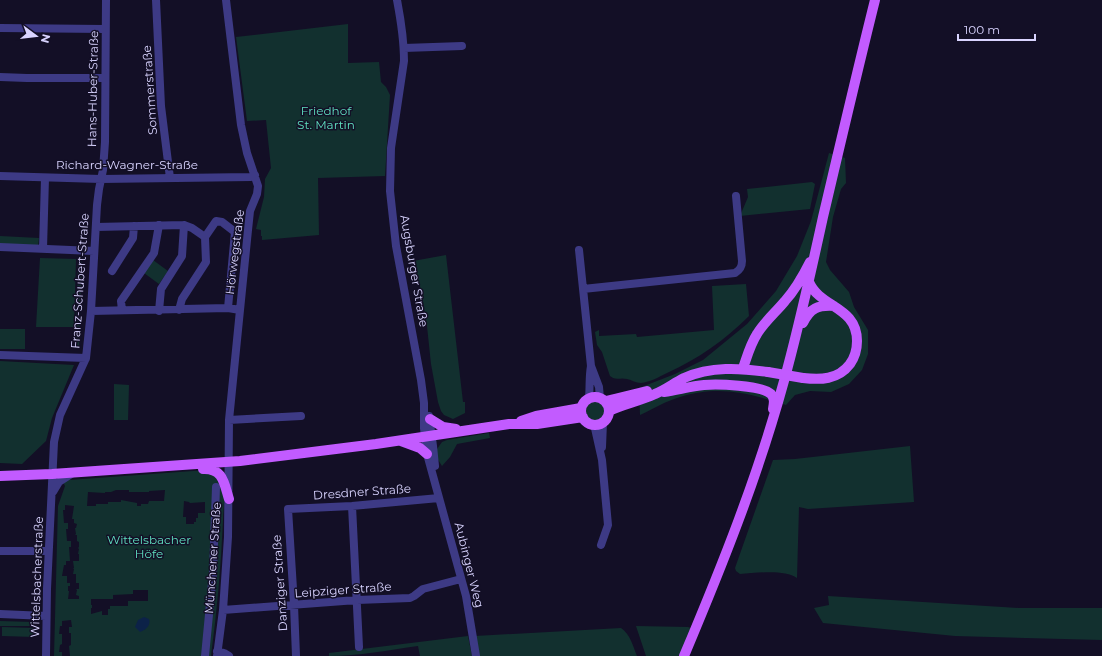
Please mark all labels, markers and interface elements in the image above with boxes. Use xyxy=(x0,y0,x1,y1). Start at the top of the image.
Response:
north arrow xyxy=(16,16,56,56)
scale bar xyxy=(958,16,1035,42)
text: 100 m xyxy=(964,22,1000,37)
street label: Hans-Huber-Straße xyxy=(84,31,101,147)
text: N xyxy=(38,32,54,45)
street label: Sommerstraße xyxy=(139,45,160,135)
park label: Friedhof St. Martin xyxy=(297,103,355,132)
street label: Richard-Wagner-Straße xyxy=(56,157,198,172)
street label: Hörwegstraße xyxy=(222,209,247,295)
street label: Franz-Schubert-Straße xyxy=(67,213,92,349)
street label: Augsburger Straße xyxy=(397,214,432,328)
street label: Dresdner Straße xyxy=(313,481,411,502)
street label: Münchener Straße xyxy=(201,502,224,614)
street label: Wittelsbacherstraße xyxy=(27,516,46,638)
street label: Aubinger Weg xyxy=(452,521,487,609)
park label: Wittelsbacher Höfe xyxy=(107,532,191,561)
street label: Danziger Straße xyxy=(269,534,290,632)
street label: Leipziger Straße xyxy=(294,579,392,600)

